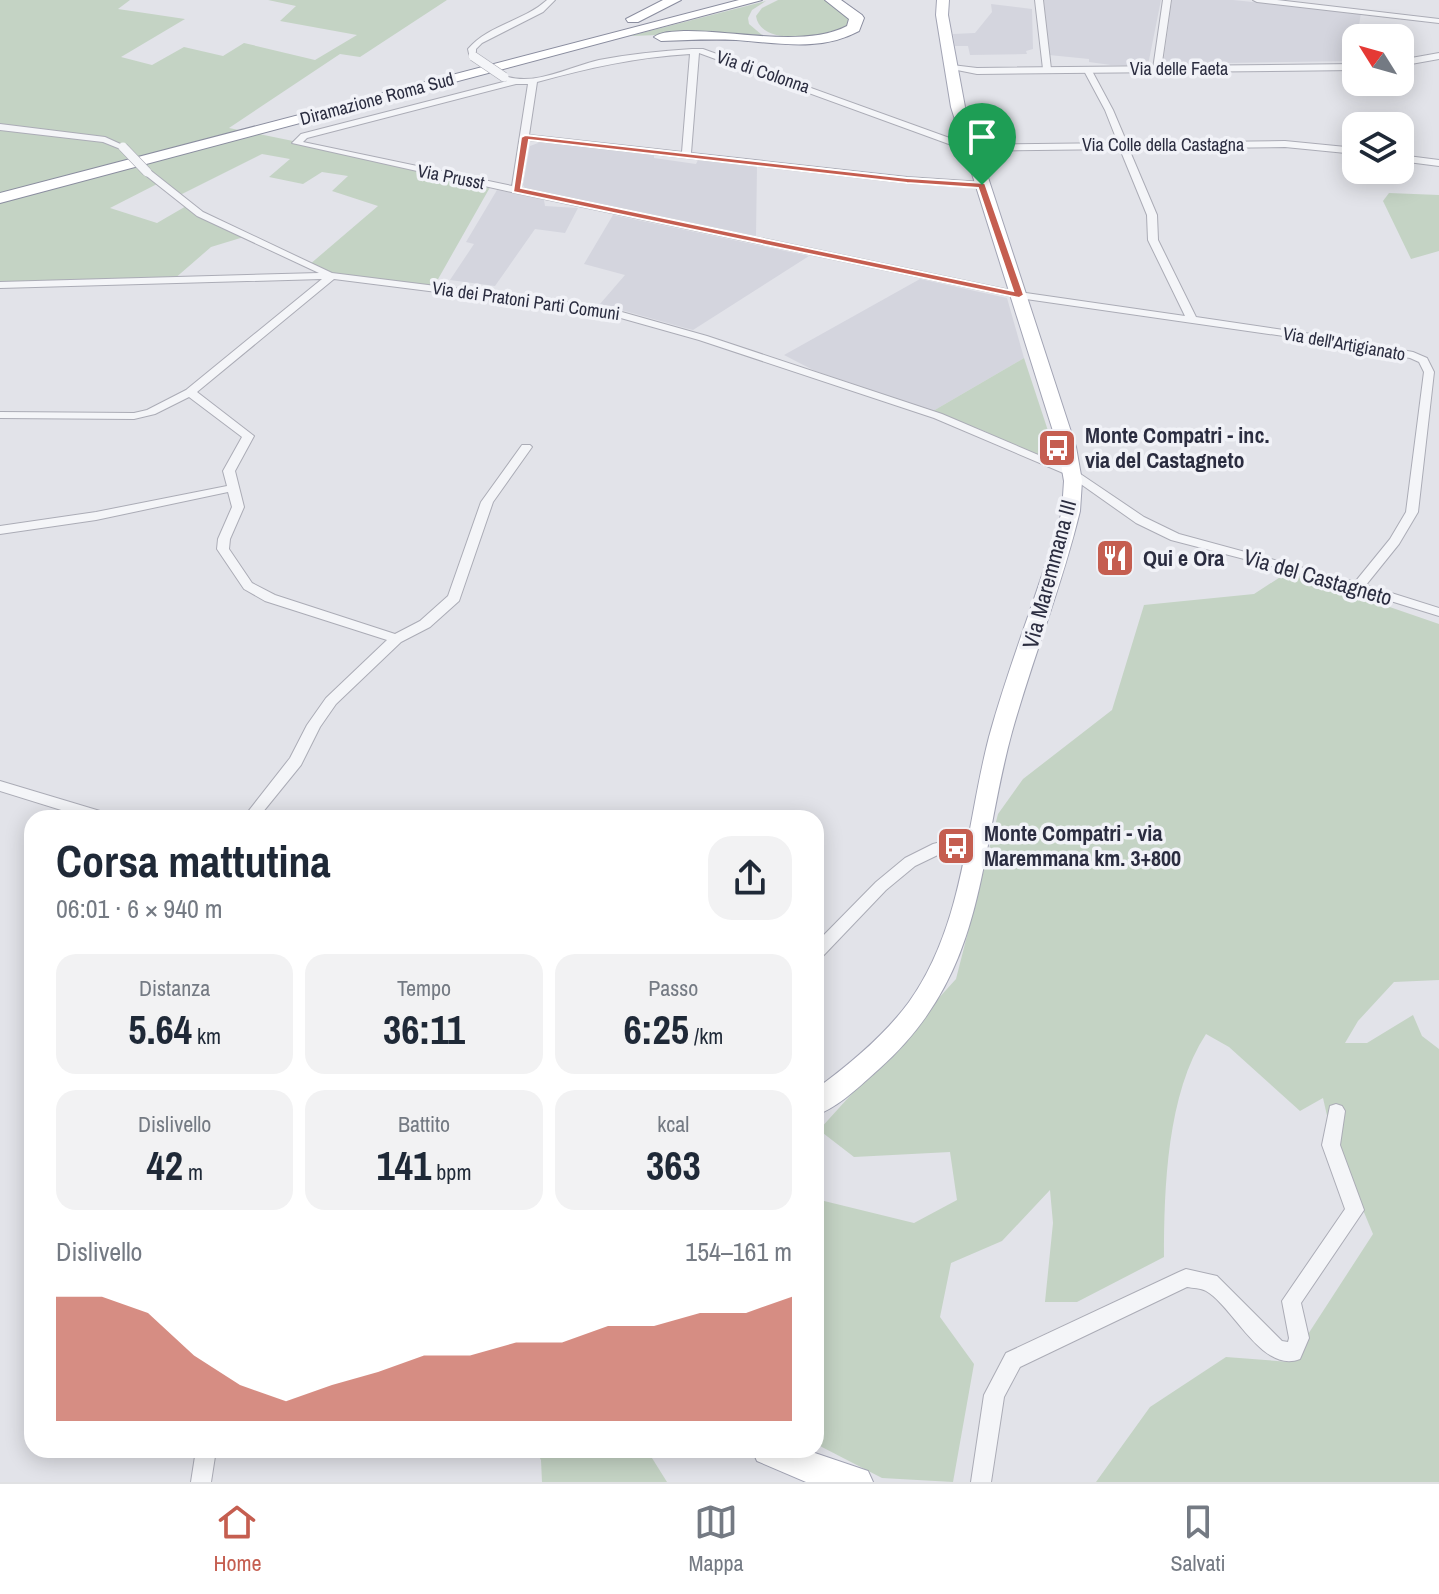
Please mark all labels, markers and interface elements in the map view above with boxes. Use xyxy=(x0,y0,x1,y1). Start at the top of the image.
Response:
north arrow xyxy=(1342,24,1414,96)
map controls xyxy=(1342,24,1414,184)
street label: Via di Colonna xyxy=(713,44,813,99)
street label: Via delle Faeta xyxy=(1130,56,1228,81)
street label: Diramazione Roma Sud xyxy=(297,66,457,131)
pin xyxy=(948,103,1016,185)
button: layers xyxy=(1342,112,1414,184)
icon: arrive xyxy=(960,115,1004,159)
street label: Via Colle della Castagna xyxy=(1082,132,1244,157)
street label: Via Prusst xyxy=(415,158,487,195)
street label: Via dei Pratoni Parti Comuni xyxy=(431,275,622,326)
street label: Via dell'Artigianato xyxy=(1281,320,1407,367)
place label: Monte Compatri - inc. via del Castagneto xyxy=(1085,420,1269,475)
bus stop icon: Monte Compatri - inc. via del Castagneto xyxy=(1036,427,1078,469)
street label: Via Maremmana III xyxy=(1015,496,1083,652)
restaurant icon: Qui e Ora xyxy=(1094,537,1136,579)
street label: Via del Castagneto xyxy=(1240,541,1396,613)
place label: Qui e Ora xyxy=(1143,543,1224,573)
place label: Monte Compatri - via Maremmana km. 3+800 xyxy=(984,818,1181,873)
bus stop icon: Monte Compatri - via Maremmana km. 3+800 xyxy=(935,825,977,867)
text: Corsa mattutina xyxy=(56,831,331,891)
button: share xyxy=(708,836,792,920)
text: 06:01 · 6 × 940 m xyxy=(56,891,223,926)
text: Distanza xyxy=(139,973,210,1003)
text: Tempo xyxy=(397,973,451,1003)
text: Passo xyxy=(648,973,698,1003)
text: 5.64 xyxy=(128,1003,192,1056)
text: 36:11 xyxy=(383,1003,465,1056)
text: 6:25 xyxy=(623,1003,689,1056)
text: km xyxy=(192,1021,221,1051)
text: /km xyxy=(689,1021,723,1051)
text: Dislivello xyxy=(138,1109,211,1139)
text: Battito xyxy=(398,1109,450,1139)
text: kcal xyxy=(657,1109,689,1139)
text: 42 xyxy=(146,1139,183,1192)
text: 141 xyxy=(377,1139,431,1192)
text: 363 xyxy=(646,1139,701,1192)
text: m xyxy=(183,1157,203,1187)
text: bpm xyxy=(431,1157,471,1187)
text: Dislivello xyxy=(56,1234,142,1269)
text: 154–161 m xyxy=(685,1234,792,1269)
tab: Home xyxy=(213,1500,262,1578)
tab: Mappa xyxy=(688,1500,744,1578)
tab: Salvati xyxy=(1170,1500,1226,1578)

